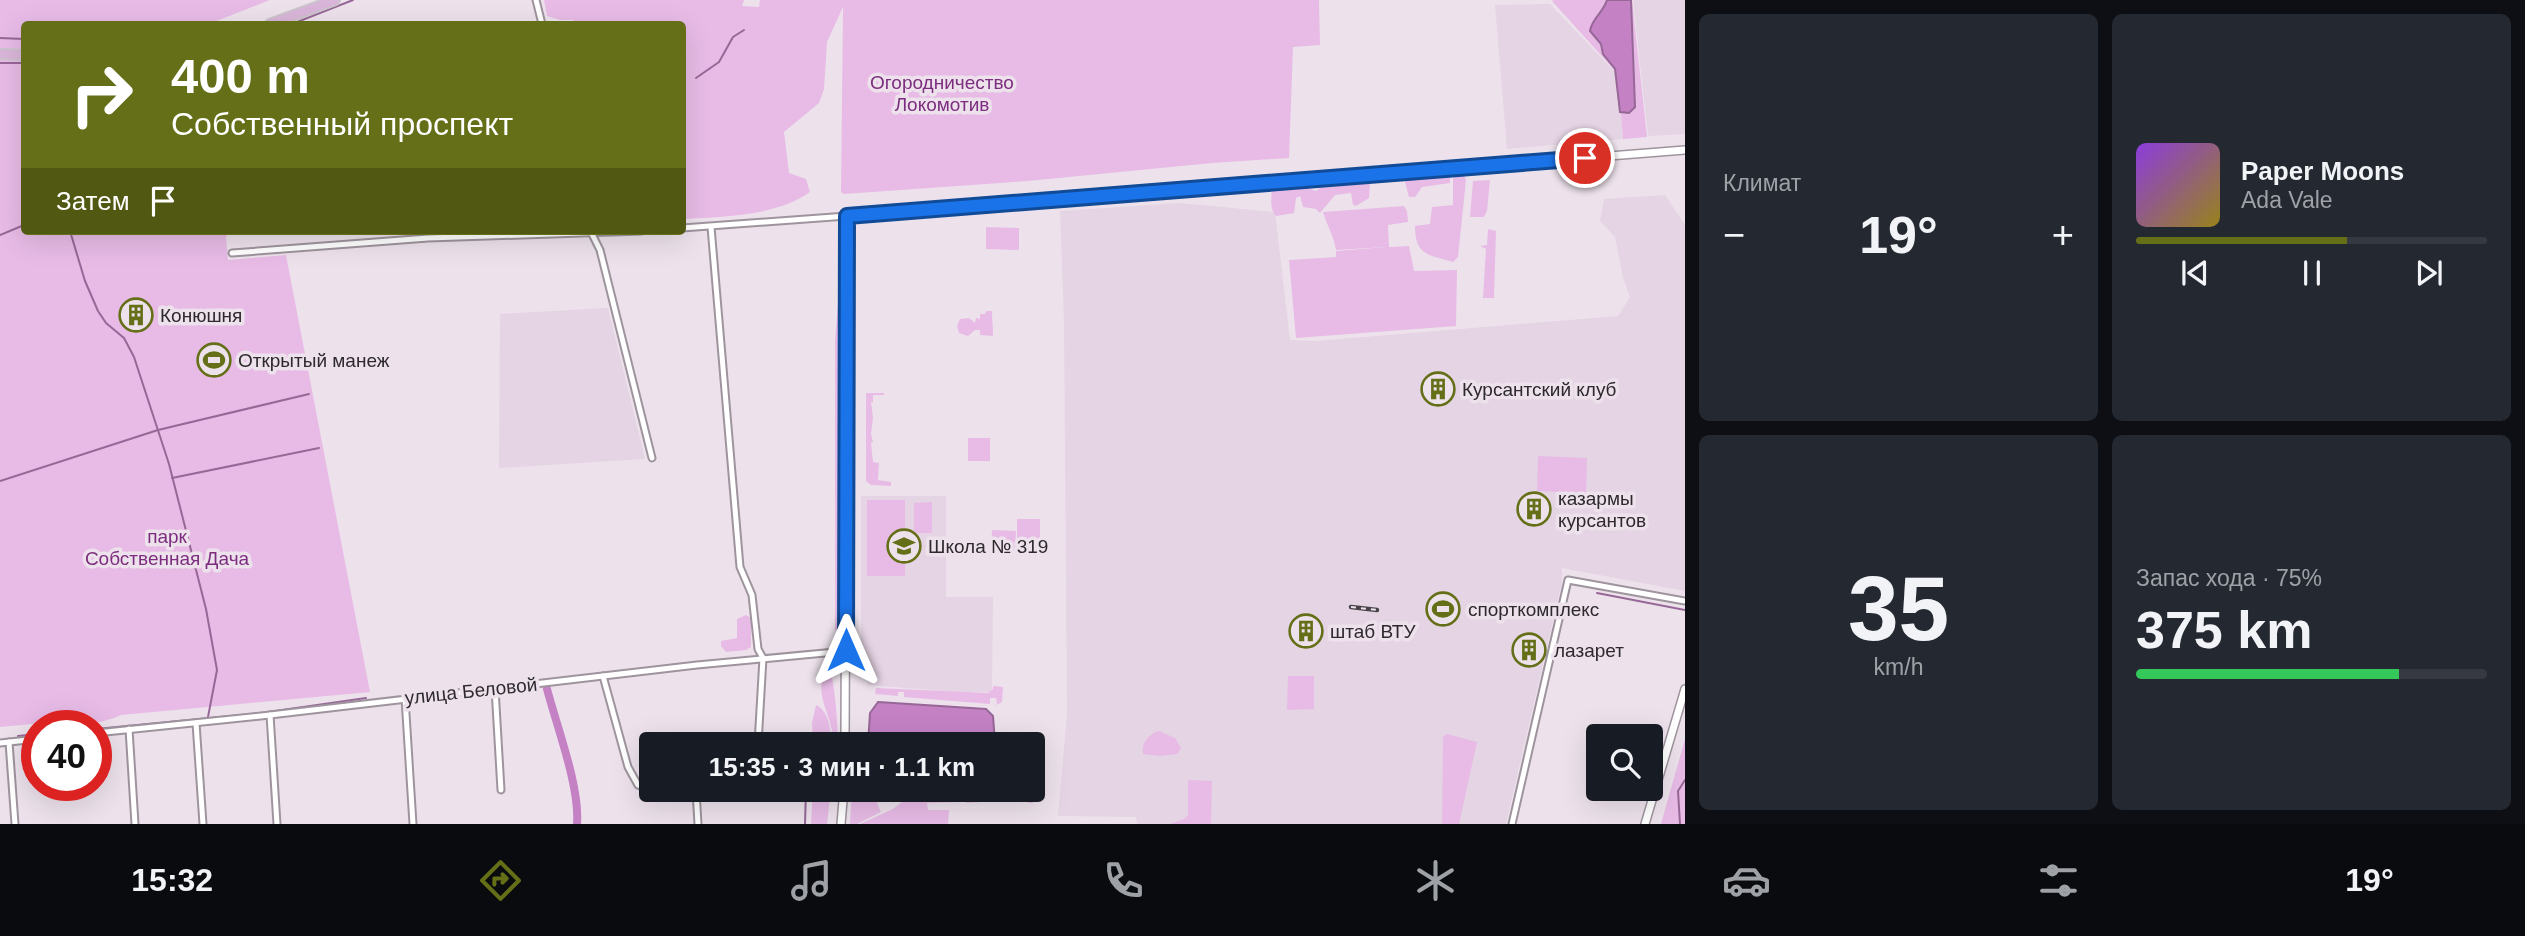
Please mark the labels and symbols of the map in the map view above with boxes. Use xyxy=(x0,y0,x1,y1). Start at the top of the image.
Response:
park label: Огородничество Локомотив xyxy=(870,72,1014,115)
pin xyxy=(1555,128,1615,188)
building icon: Конюшня xyxy=(117,296,155,334)
place label: Конюшня xyxy=(160,305,242,326)
sports icon: Открытый манеж xyxy=(195,341,233,379)
place label: Открытый манеж xyxy=(238,350,390,371)
building icon: Курсантский клуб xyxy=(1419,370,1457,408)
place label: Курсантский клуб xyxy=(1462,379,1617,400)
place label: казармы курсантов xyxy=(1558,488,1646,531)
building icon: казармы курсантов xyxy=(1515,490,1553,528)
park label: парк Собственная Дача xyxy=(85,526,250,569)
school or university icon: Школа № 319 xyxy=(885,527,923,565)
place label: Школа № 319 xyxy=(928,536,1048,557)
sports icon: спорткомплекс xyxy=(1424,590,1462,628)
place label: спорткомплекс xyxy=(1468,599,1599,620)
building icon: штаб ВТУ xyxy=(1287,612,1325,650)
position arrow xyxy=(809,613,883,687)
place label: штаб ВТУ xyxy=(1330,621,1416,642)
building icon: лазарет xyxy=(1510,631,1548,669)
place label: лазарет xyxy=(1554,640,1624,661)
street label: улица Беловой xyxy=(404,674,538,708)
speed limit sign: 40 xyxy=(21,710,112,801)

